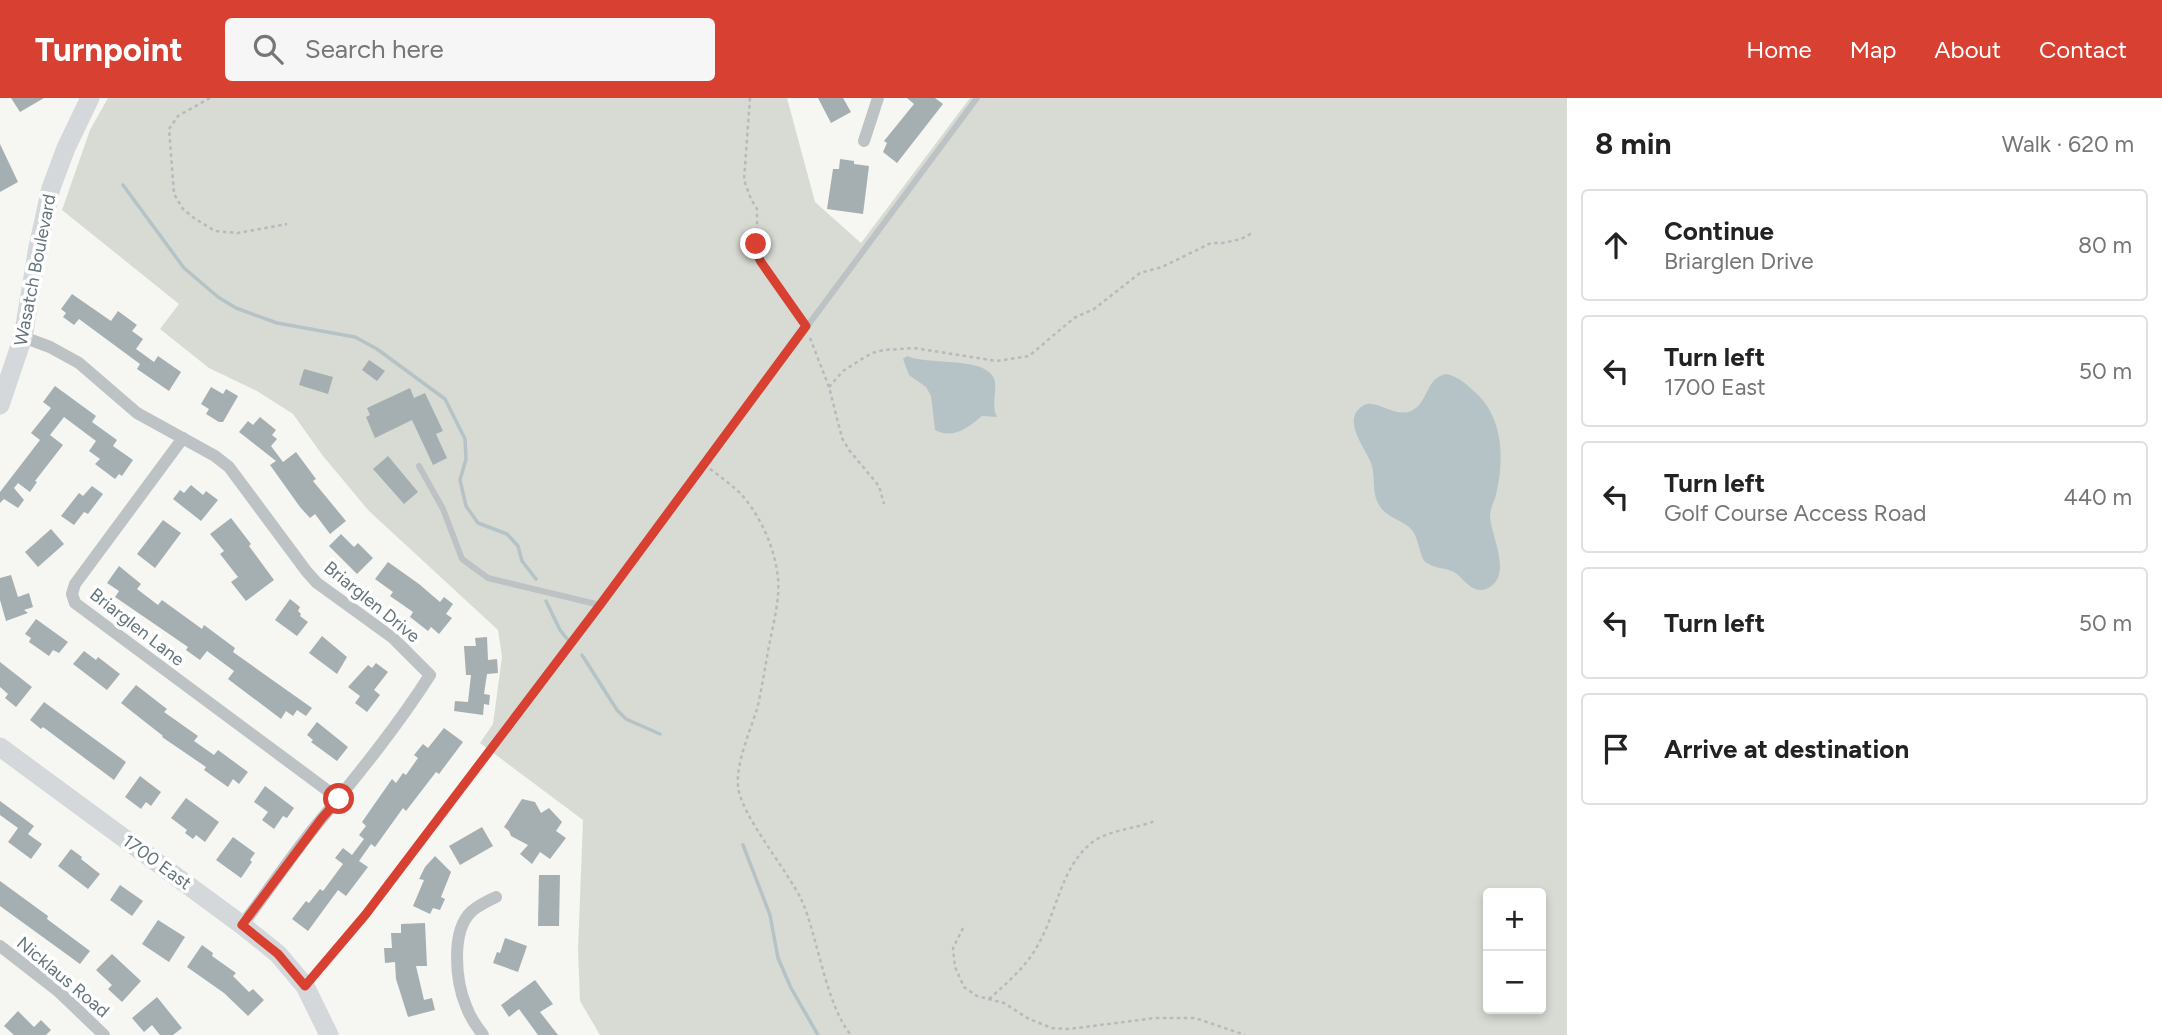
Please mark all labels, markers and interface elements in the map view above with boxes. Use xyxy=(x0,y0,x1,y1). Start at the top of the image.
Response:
search box xyxy=(225,18,715,81)
text: Turnpoint xyxy=(35,30,183,69)
icon: search xyxy=(249,30,287,68)
text: Search here xyxy=(305,33,444,65)
text: Home xyxy=(1746,35,1812,64)
text: Map xyxy=(1850,35,1896,64)
text: About xyxy=(1934,35,2001,64)
text: Contact xyxy=(2039,35,2127,64)
text: 8 min xyxy=(1595,125,1672,162)
text: Walk · 620 m xyxy=(2002,130,2134,158)
street label: Wasatch Boulevard xyxy=(9,192,61,348)
text: Continue xyxy=(1664,215,1774,247)
icon: ahead xyxy=(1597,226,1635,264)
route end xyxy=(740,228,771,259)
text: 80 m xyxy=(2078,231,2132,259)
text: Briarglen Drive xyxy=(1664,247,1814,275)
text: Turn left xyxy=(1664,341,1765,373)
icon: left xyxy=(1597,352,1635,390)
text: 50 m xyxy=(2079,357,2132,385)
text: 1700 East xyxy=(1664,373,1766,401)
text: Turn left xyxy=(1664,467,1765,499)
icon: left xyxy=(1597,478,1635,516)
text: 440 m xyxy=(2063,483,2132,511)
text: Golf Course Access Road xyxy=(1664,499,1926,527)
street label: Briarglen Drive xyxy=(320,557,425,647)
street label: Briarglen Lane xyxy=(85,583,189,671)
icon: left xyxy=(1597,604,1635,642)
text: Turn left xyxy=(1664,607,1765,639)
text: 50 m xyxy=(2079,609,2132,637)
icon: arrive xyxy=(1597,730,1635,768)
text: Arrive at destination xyxy=(1664,733,1909,765)
route start xyxy=(323,783,354,814)
street label: 1700 East xyxy=(118,830,196,894)
map controls xyxy=(1483,888,1546,1014)
button: + xyxy=(1483,888,1546,951)
street label: Nicklaus Road xyxy=(12,932,114,1022)
button: − xyxy=(1483,951,1546,1014)

